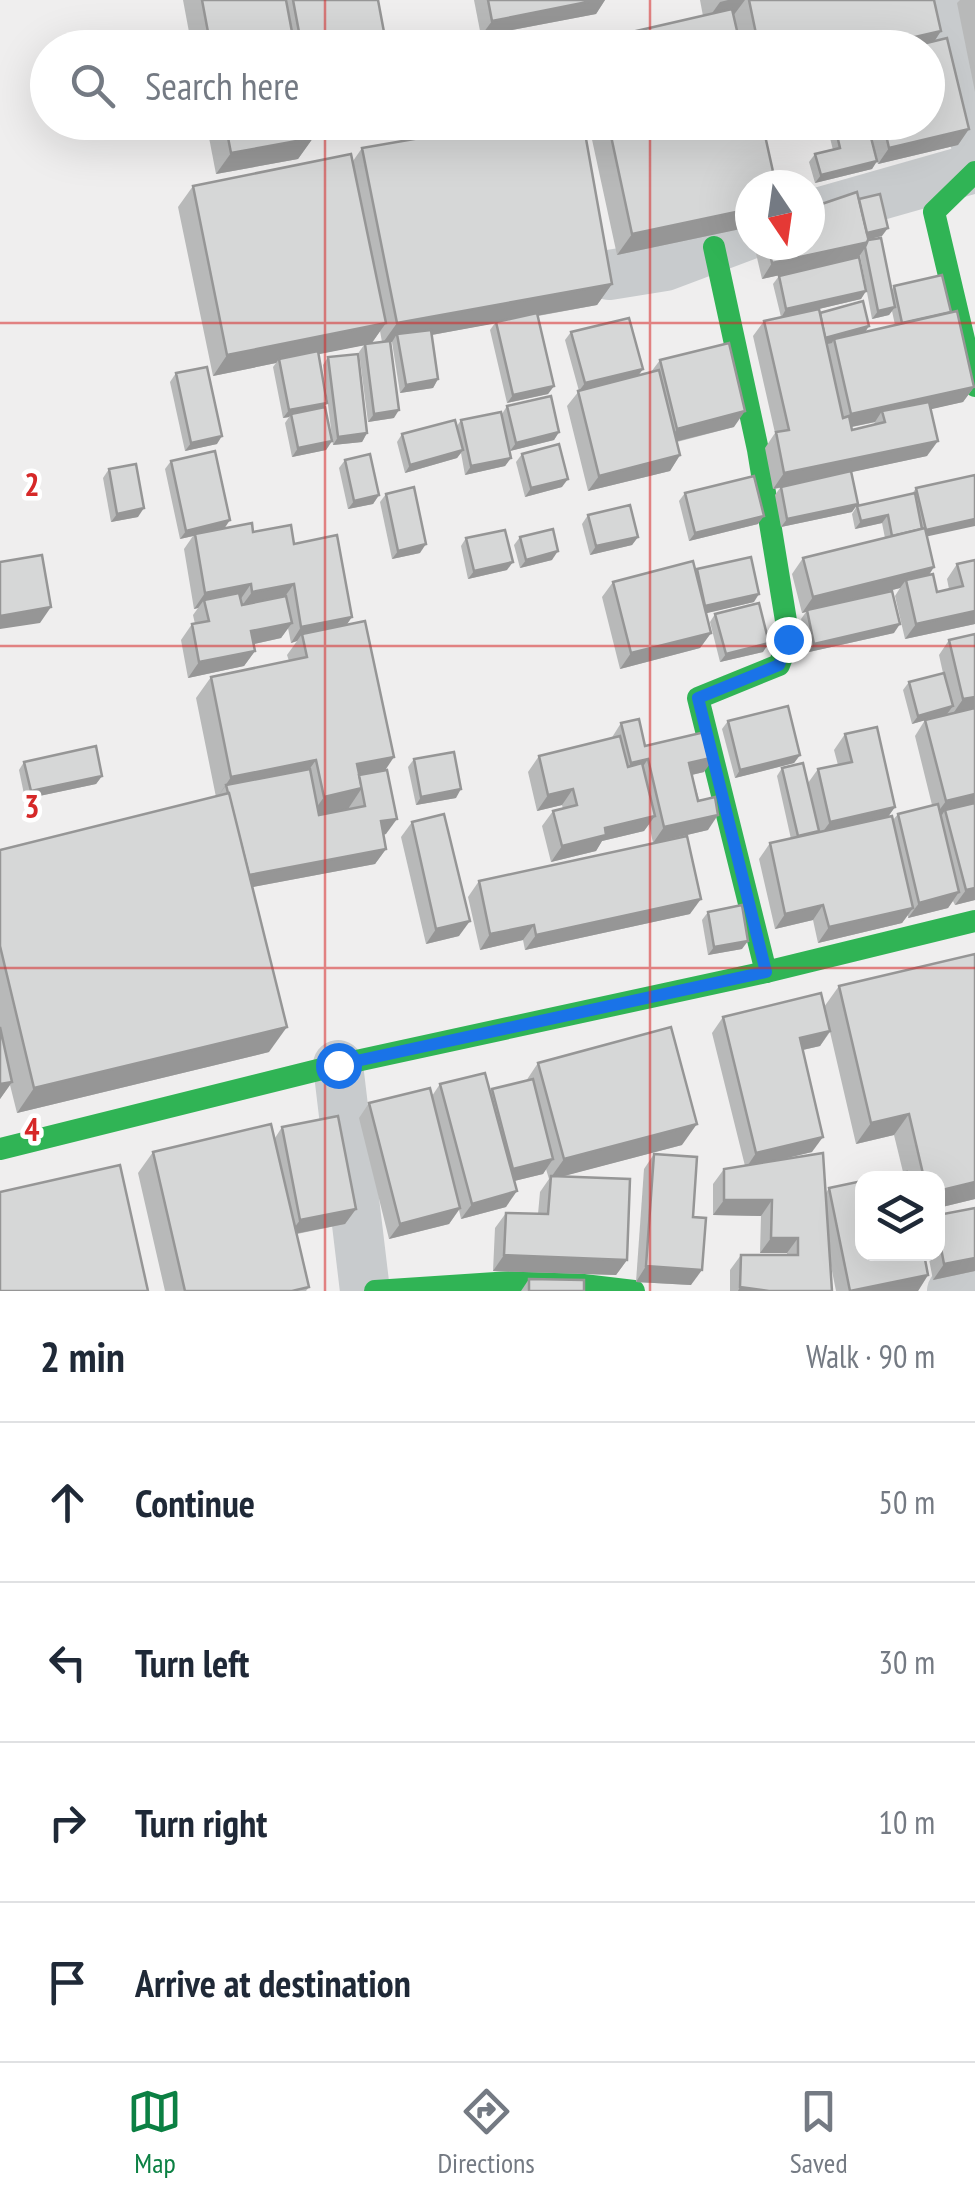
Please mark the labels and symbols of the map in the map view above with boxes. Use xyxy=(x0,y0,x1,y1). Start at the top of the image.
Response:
north arrow xyxy=(735,170,825,260)
text: 2 xyxy=(24,463,40,505)
route end xyxy=(766,617,812,663)
text: 3 xyxy=(24,785,40,827)
route start xyxy=(316,1043,362,1089)
text: 4 xyxy=(24,1108,40,1150)

